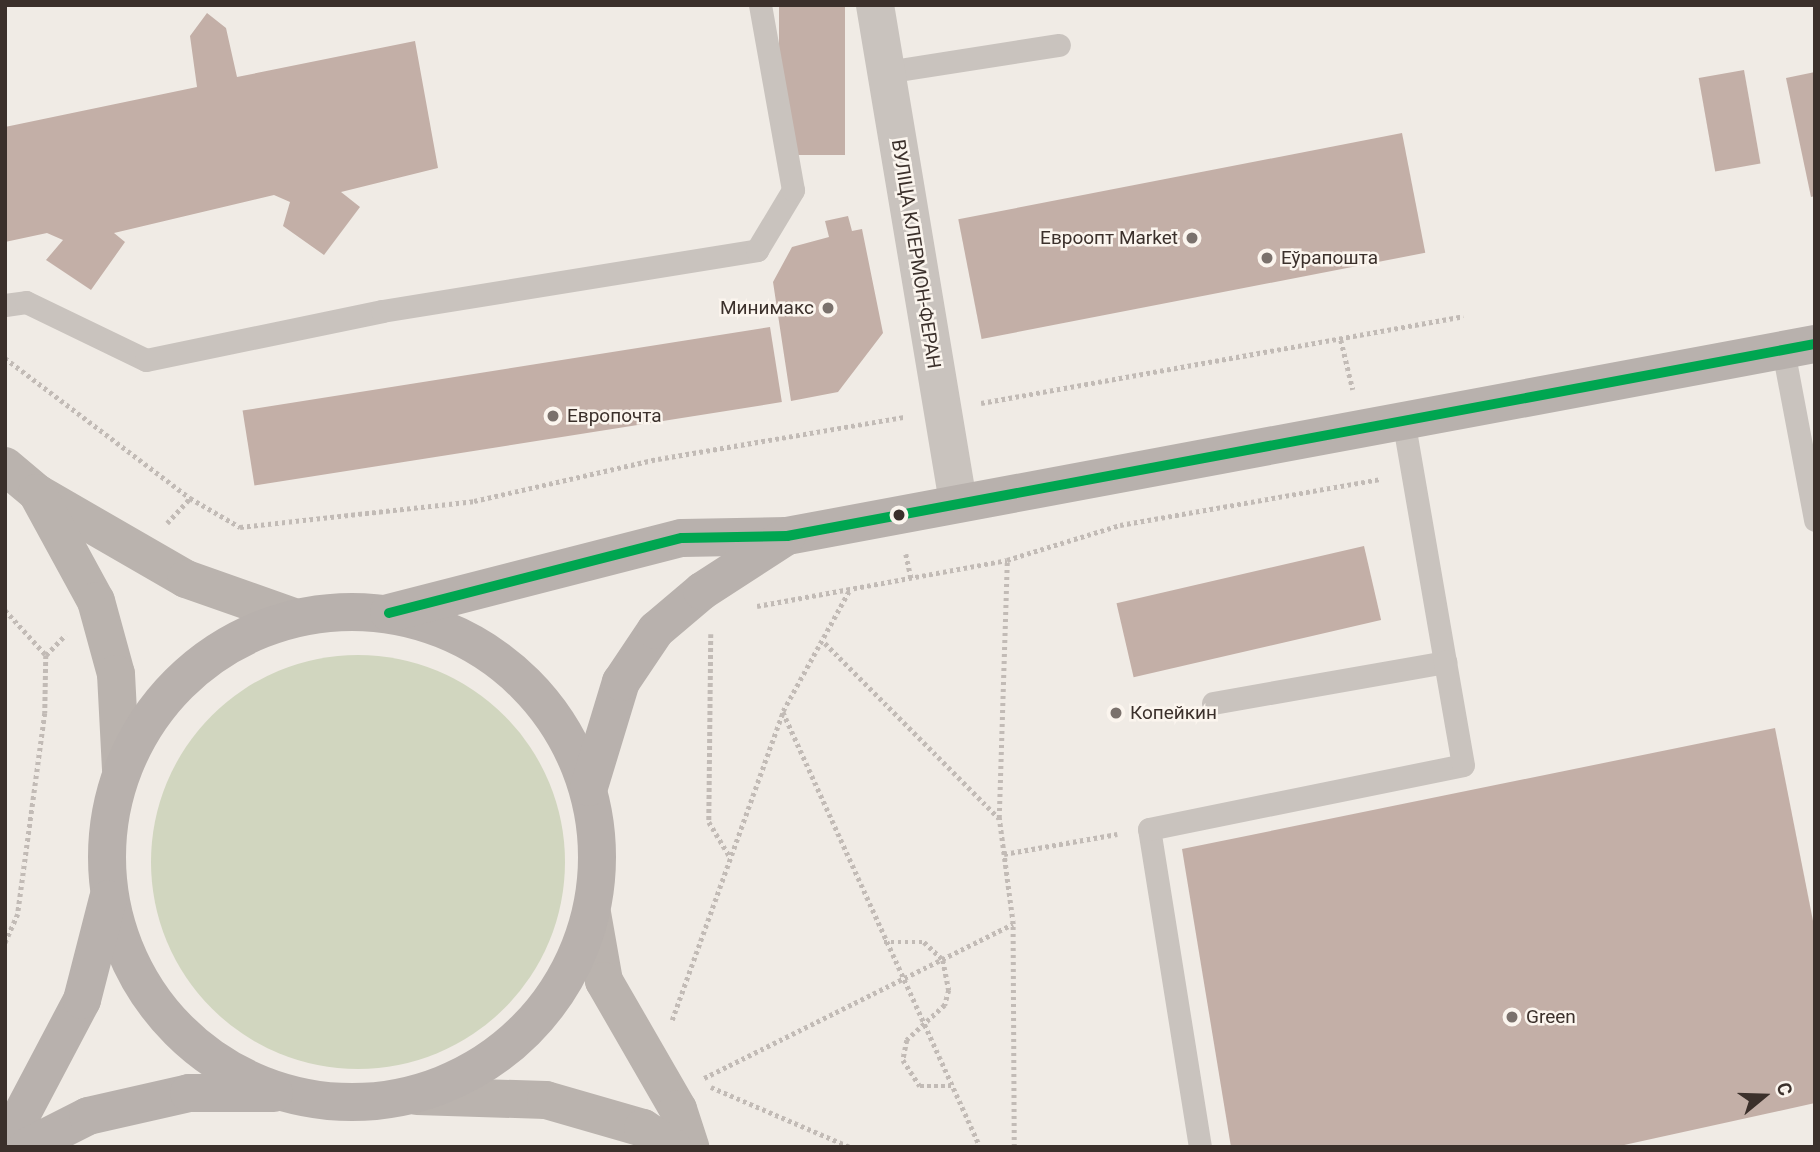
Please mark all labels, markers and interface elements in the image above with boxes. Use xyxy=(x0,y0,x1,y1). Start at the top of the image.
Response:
street label: ВУЛІЦА КЛЕРМОН-ФЕРАН xyxy=(887,138,945,370)
place label: Евроопт Market xyxy=(1040,227,1178,249)
marker: Евроопт Market xyxy=(1184,230,1200,246)
place label: Еўрапошта xyxy=(1281,247,1378,269)
marker: Еўрапошта xyxy=(1259,250,1275,266)
place label: Минимакс xyxy=(720,297,814,319)
marker: Минимакс xyxy=(820,300,836,316)
place label: Европочта xyxy=(567,405,662,427)
marker: Европочта xyxy=(545,408,561,424)
unlabelled marker xyxy=(892,508,906,522)
place label: Копейкин xyxy=(1130,702,1217,724)
marker: Копейкин xyxy=(1108,705,1124,721)
place label: Green xyxy=(1526,1006,1576,1028)
marker: Green xyxy=(1504,1009,1520,1025)
north arrow xyxy=(1729,1061,1799,1131)
text: С xyxy=(1771,1079,1797,1099)

